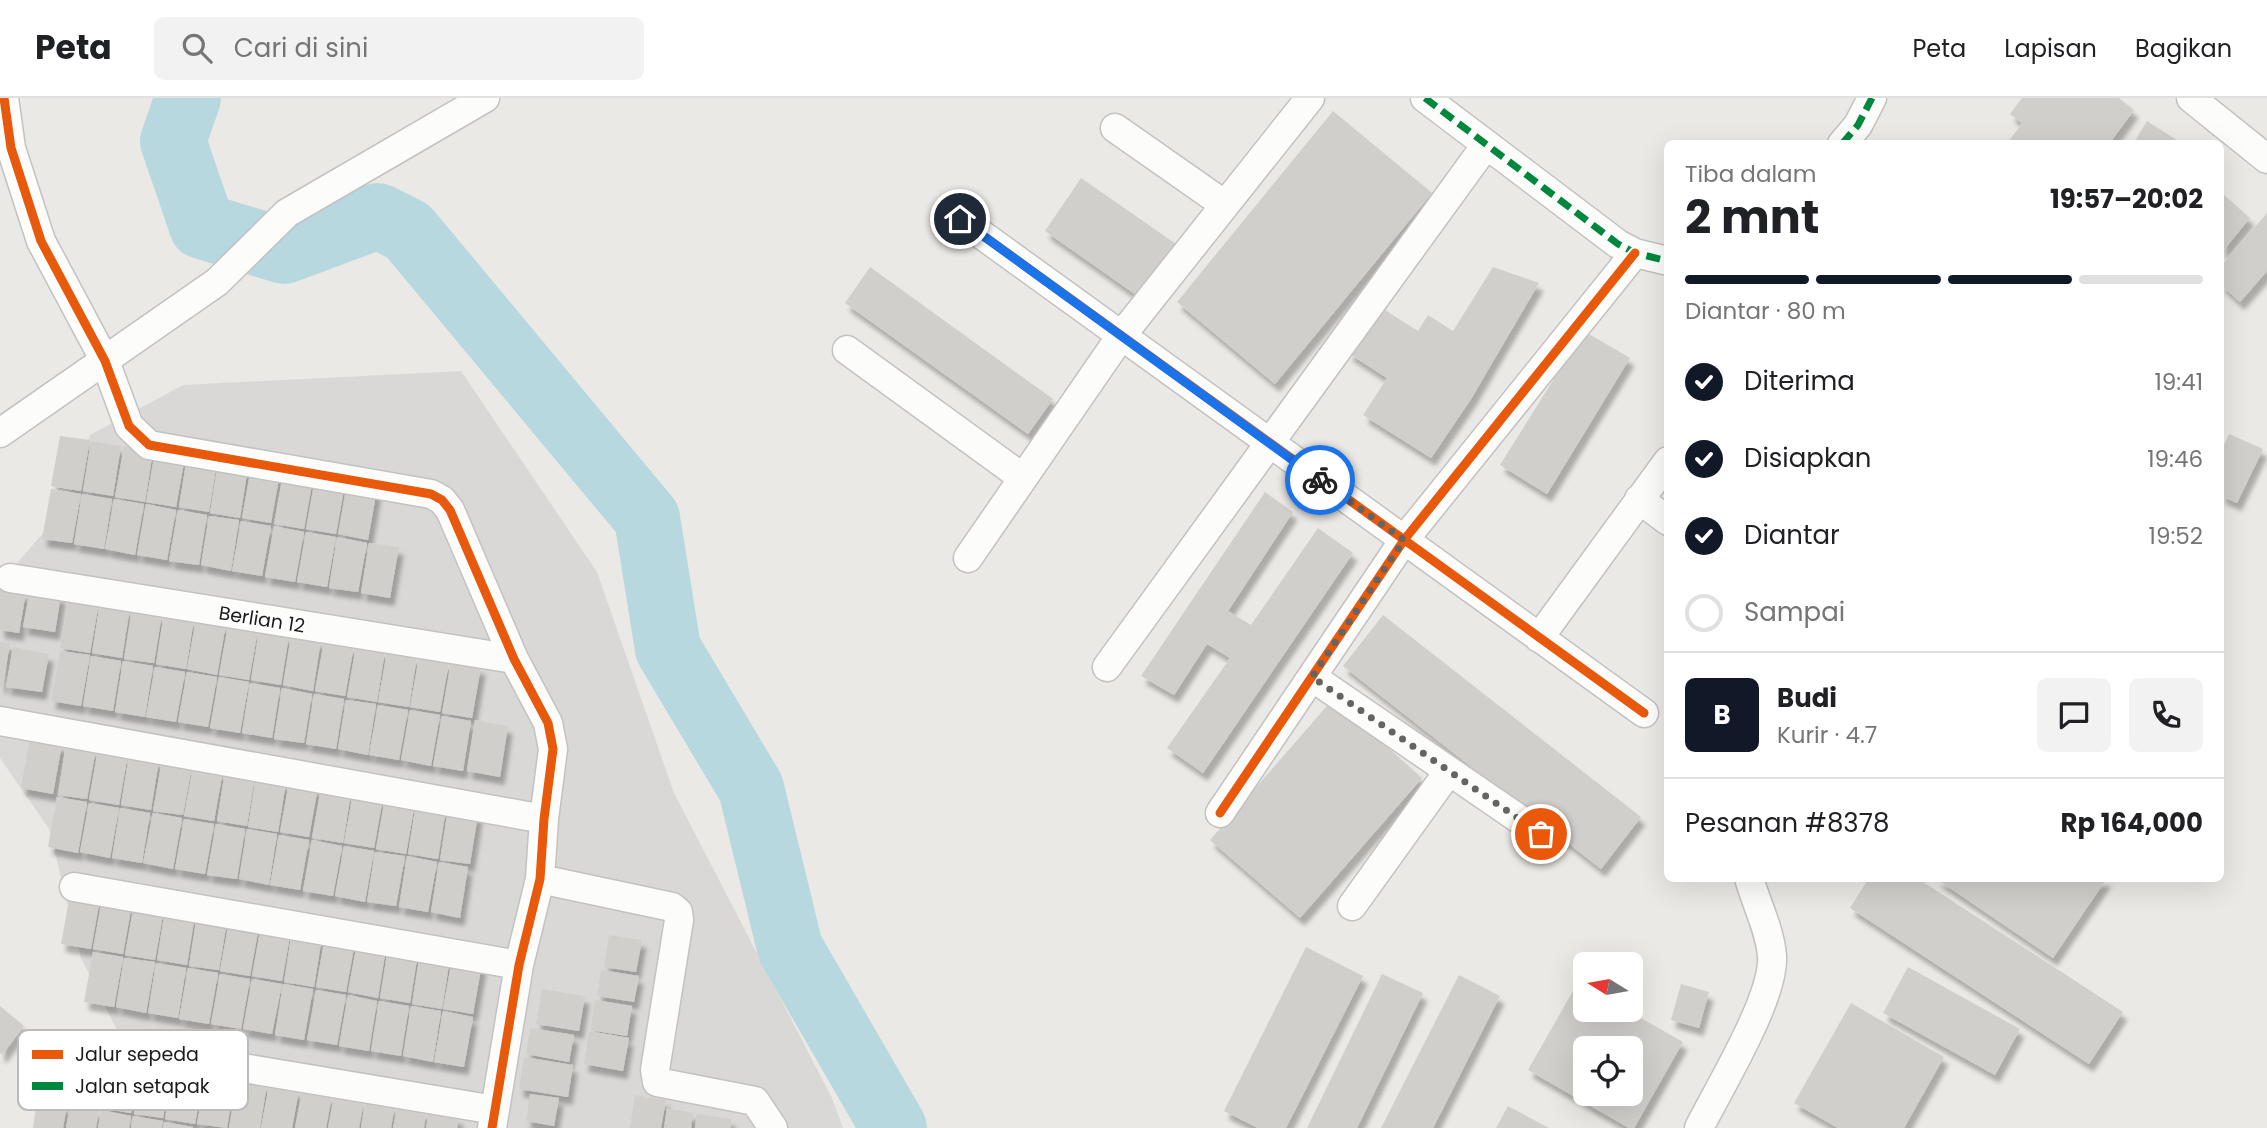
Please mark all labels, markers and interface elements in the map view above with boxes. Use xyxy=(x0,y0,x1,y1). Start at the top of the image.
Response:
search box xyxy=(154,17,644,80)
text: Peta xyxy=(35,24,112,71)
icon: search xyxy=(178,29,216,67)
text: Cari di sini xyxy=(234,30,368,66)
text: Peta xyxy=(1912,32,1966,65)
text: Lapisan xyxy=(2004,32,2097,65)
text: Bagikan xyxy=(2135,32,2232,65)
text: Tiba dalam xyxy=(1685,158,1816,190)
text: 19:57–20:02 xyxy=(2050,181,2203,217)
text: 2 mnt xyxy=(1685,185,1819,249)
pin xyxy=(930,189,990,249)
icon: home xyxy=(941,200,979,238)
text: Diantar · 80 m xyxy=(1685,295,1846,327)
icon: check xyxy=(1685,363,1723,401)
text: Diterima xyxy=(1744,363,1855,399)
text: 19:41 xyxy=(2154,366,2203,398)
icon: check xyxy=(1685,440,1723,478)
text: Disiapkan xyxy=(1744,440,1872,476)
text: 19:46 xyxy=(2147,443,2203,475)
courier xyxy=(1285,445,1355,515)
icon: bike xyxy=(1301,461,1339,499)
icon: check xyxy=(1685,517,1723,555)
text: Diantar xyxy=(1744,517,1840,553)
text: 19:52 xyxy=(2149,520,2203,552)
text: Sampai xyxy=(1744,594,1845,630)
street label: Berlian 12 xyxy=(217,599,307,640)
button: chat xyxy=(2037,678,2111,752)
button: phone xyxy=(2129,678,2203,752)
text: Budi xyxy=(1777,680,1837,716)
text: B xyxy=(1713,697,1731,733)
text: Kurir · 4.7 xyxy=(1777,719,1877,751)
pin xyxy=(1511,804,1571,864)
text: Pesanan #8378 xyxy=(1685,805,1889,841)
text: Rp 164,000 xyxy=(2061,805,2203,841)
icon: bag xyxy=(1522,815,1560,853)
north arrow xyxy=(1573,952,1643,1022)
map controls xyxy=(1573,952,1643,1106)
legend xyxy=(18,1030,248,1110)
button: locate xyxy=(1573,1036,1643,1106)
text: Jalur sepeda xyxy=(75,1041,199,1068)
text: Jalan setapak xyxy=(75,1073,210,1100)

